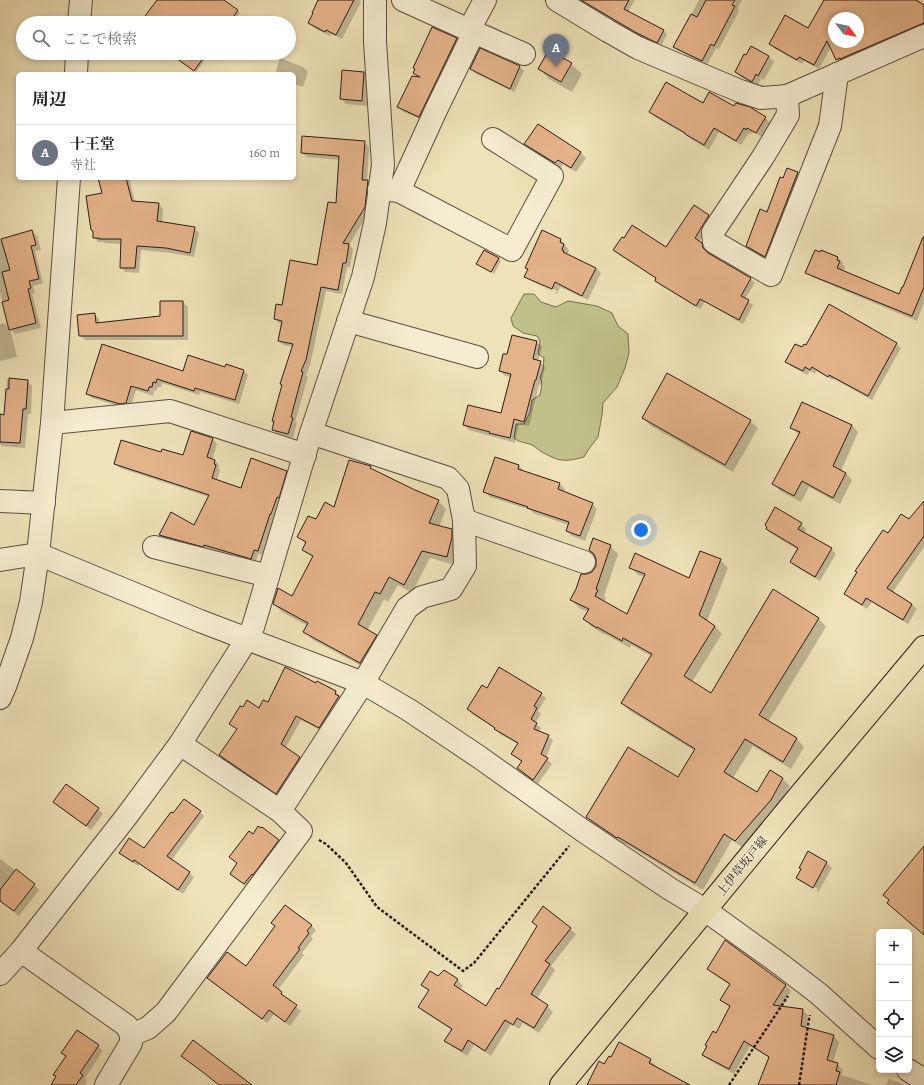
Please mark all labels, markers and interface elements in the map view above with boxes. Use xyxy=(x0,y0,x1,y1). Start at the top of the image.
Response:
north arrow xyxy=(828,12,864,48)
search box xyxy=(16,16,296,60)
icon: search xyxy=(30,27,52,49)
text: ここで検索 xyxy=(62,29,137,49)
pin: A xyxy=(543,34,569,67)
text: 周辺 xyxy=(32,88,66,111)
text: 十王堂 xyxy=(70,134,115,154)
text: A xyxy=(41,144,49,161)
text: 160 m xyxy=(249,144,280,161)
text: 寺社 xyxy=(70,156,96,173)
your location xyxy=(631,520,651,540)
street label: 上伊草坂戸線 xyxy=(713,833,771,899)
map controls xyxy=(876,929,912,1073)
button: + xyxy=(876,929,912,965)
button: − xyxy=(876,965,912,1001)
button: locate xyxy=(876,1001,912,1037)
button: layers xyxy=(876,1037,912,1073)

